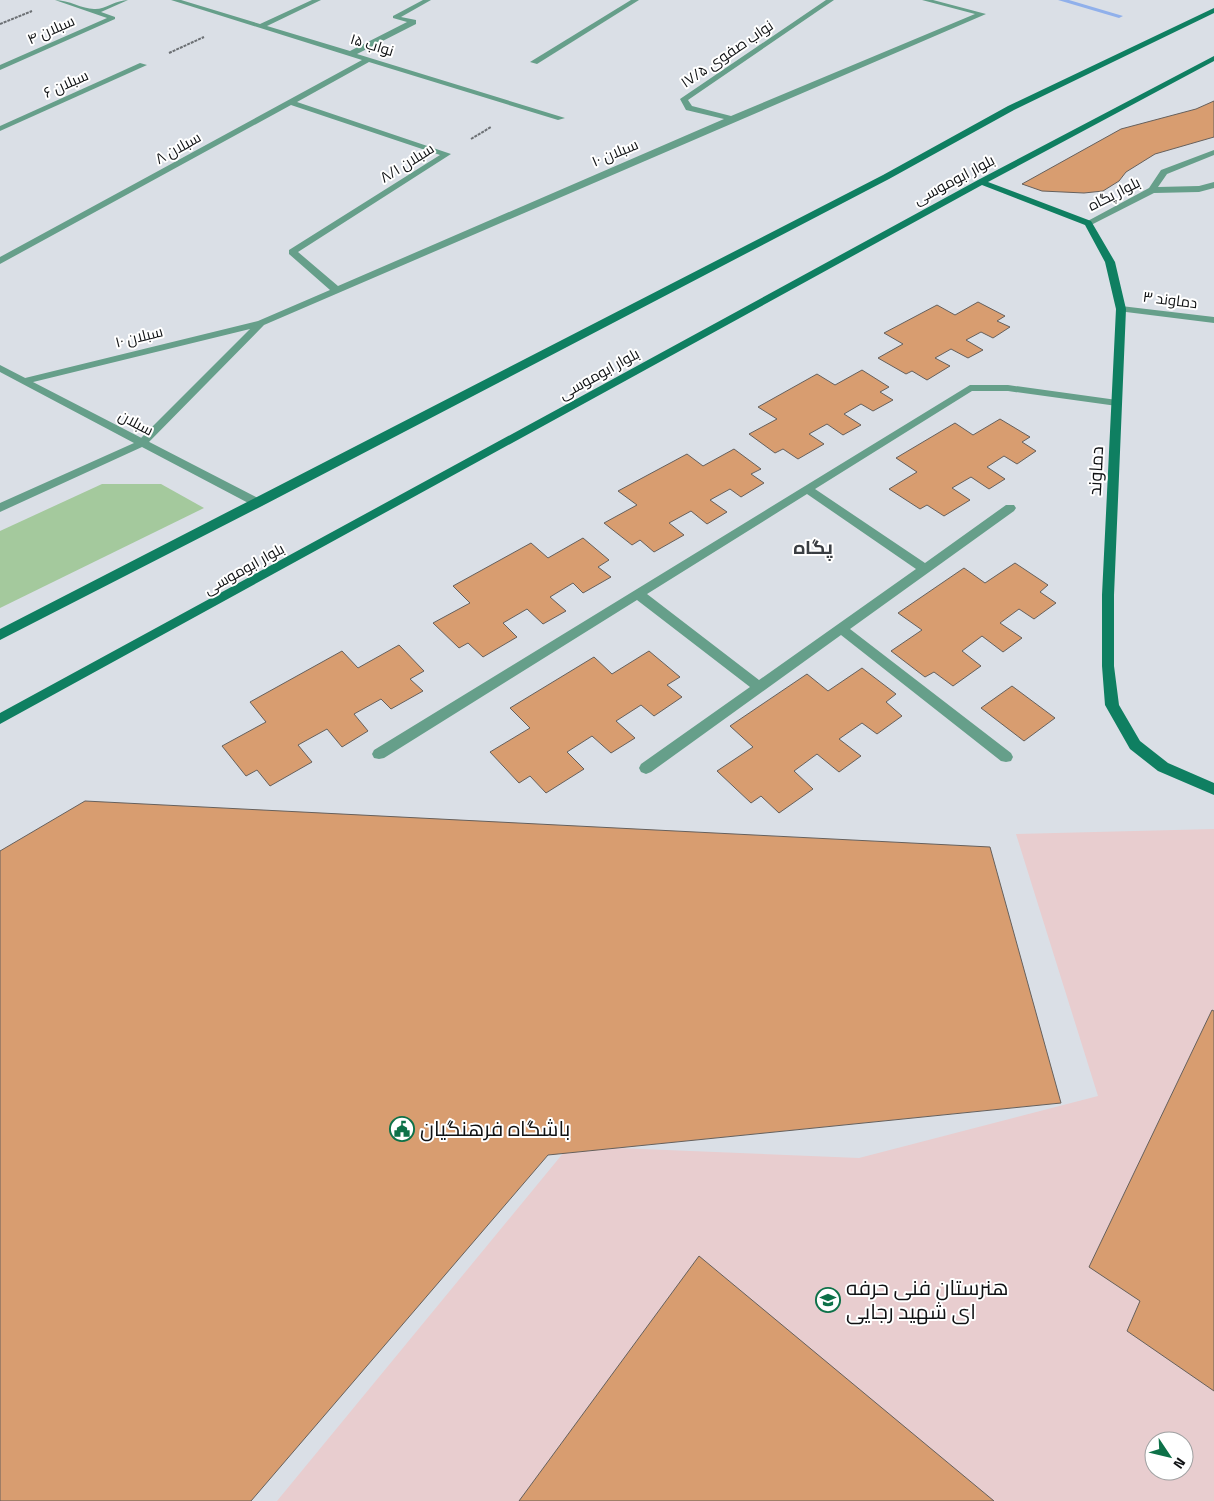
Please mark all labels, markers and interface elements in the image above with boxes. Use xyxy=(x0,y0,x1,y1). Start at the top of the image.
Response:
street label: سبلان ۴ xyxy=(23,9,78,50)
street label: نواب صفوی ۱۷/۵ xyxy=(676,14,778,93)
street label: نواب ۱۵ xyxy=(347,27,397,62)
street label: سبلان ۶ xyxy=(39,63,92,104)
street label: سبلان ۸ xyxy=(151,125,205,170)
street label: سبلان ۱۰ xyxy=(588,132,642,173)
street label: سبلان ۸/۱ xyxy=(375,137,438,188)
street label: بلوار ابوموسی xyxy=(909,148,999,211)
street label: بلوار پگاه xyxy=(1083,171,1144,217)
street label: دماوند ۳ xyxy=(1141,285,1199,314)
street label: سبلان ۱۰ xyxy=(113,319,165,354)
street label: بلوار ابوموسی xyxy=(554,342,643,405)
street label: سبلان xyxy=(115,404,158,441)
street label: دماوند xyxy=(1081,445,1110,497)
district label: پگاه xyxy=(793,532,833,561)
street label: بلوار ابوموسی xyxy=(199,537,288,600)
place label: باشگاه فرهنگیان xyxy=(420,1112,570,1144)
public building icon: باشگاه فرهنگیان xyxy=(389,1116,415,1142)
place label: هنرستان فنی حرفه ای شهید رجایی xyxy=(846,1271,1008,1327)
school or university icon: هنرستان فنی حرفه ای شهید رجایی xyxy=(815,1287,841,1313)
north arrow xyxy=(1144,1431,1194,1481)
text: N xyxy=(1169,1454,1191,1474)

